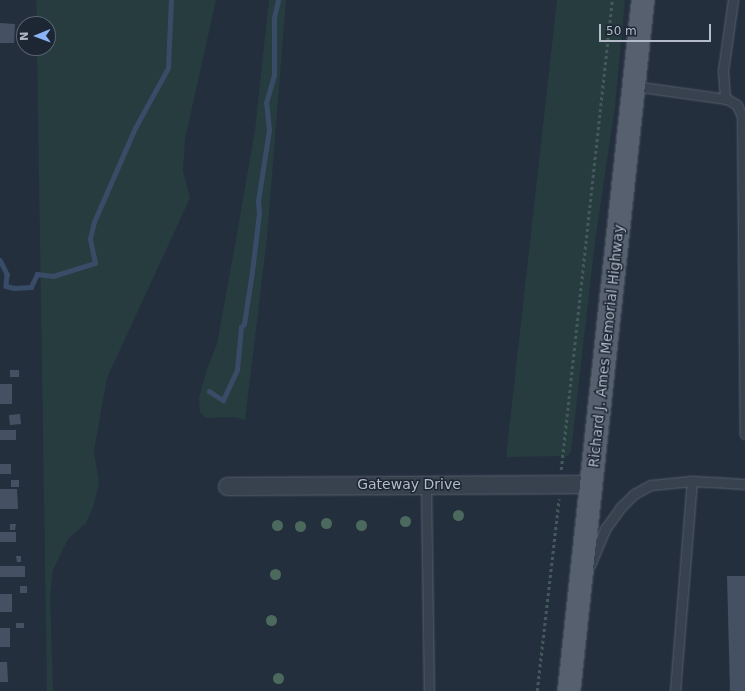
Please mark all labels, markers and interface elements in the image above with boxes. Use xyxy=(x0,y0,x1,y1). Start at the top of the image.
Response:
north arrow xyxy=(16,16,56,56)
scale bar xyxy=(601,16,713,42)
text: 50 m xyxy=(606,24,637,38)
text: N xyxy=(18,31,31,41)
street label: Richard J. Ames Memorial Highway xyxy=(585,224,627,468)
street label: Gateway Drive xyxy=(357,476,461,492)

